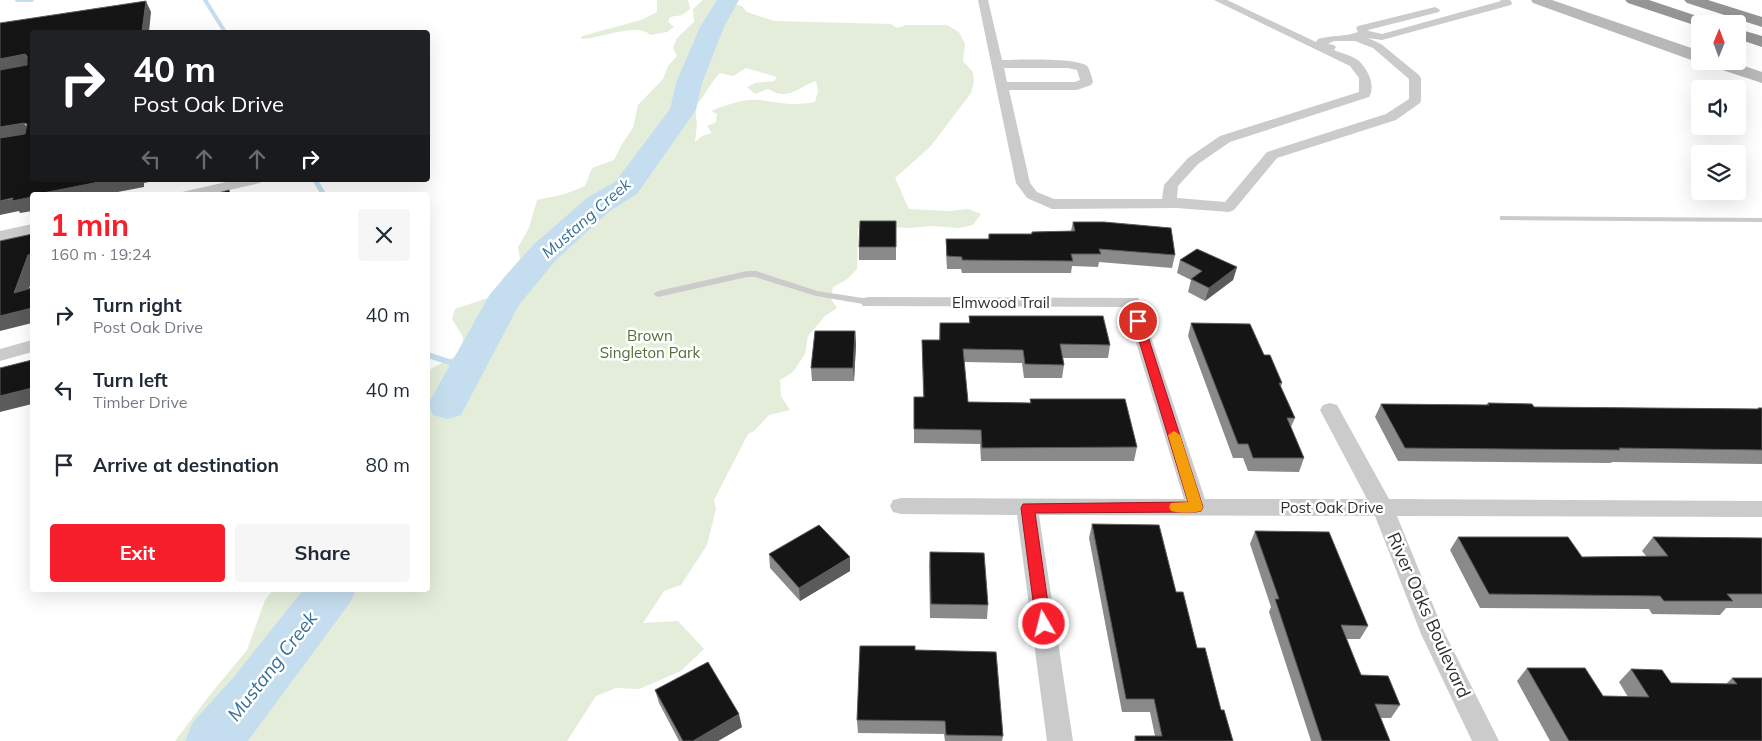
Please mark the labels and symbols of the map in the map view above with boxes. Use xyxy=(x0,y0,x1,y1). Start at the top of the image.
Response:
north arrow xyxy=(1691,15,1746,70)
water label: Mustang Creek xyxy=(537,173,635,262)
street label: Elmwood Trail xyxy=(952,293,1050,312)
pin xyxy=(1117,300,1159,342)
park label: Brown Singleton Park xyxy=(600,326,701,362)
street label: Post Oak Drive xyxy=(1281,498,1383,517)
street label: River Oaks Boulevard xyxy=(1382,529,1476,701)
position arrow xyxy=(1017,597,1069,649)
water label: Mustang Creek xyxy=(222,605,323,726)

